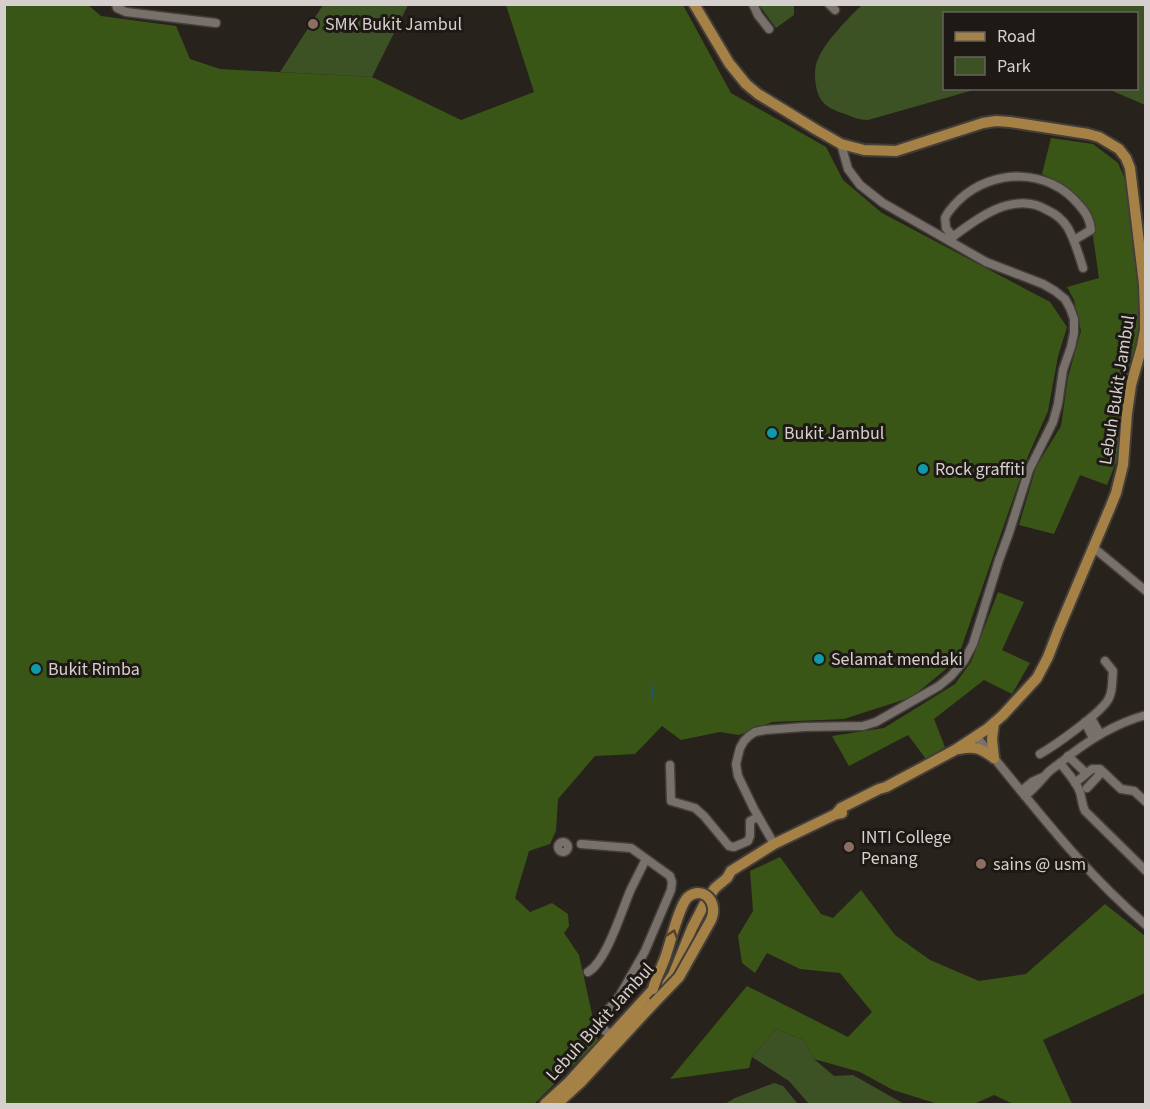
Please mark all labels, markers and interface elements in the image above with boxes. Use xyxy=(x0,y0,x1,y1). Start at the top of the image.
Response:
place label: SMK Bukit Jambul xyxy=(325,12,462,37)
legend xyxy=(943,12,1138,90)
marker: SMK Bukit Jambul xyxy=(306,17,320,31)
text: Road xyxy=(997,24,1036,49)
text: Park xyxy=(997,54,1031,79)
street label: Lebuh Bukit Jambul xyxy=(1093,313,1141,467)
place label: Bukit Jambul xyxy=(784,421,884,446)
marker: Bukit Jambul xyxy=(765,426,779,440)
place label: Rock graffiti xyxy=(935,457,1025,482)
marker: Rock graffiti xyxy=(916,462,930,476)
place label: Selamat mendaki xyxy=(831,647,963,672)
marker: Selamat mendaki xyxy=(812,652,826,666)
place label: Bukit Rimba xyxy=(48,657,140,682)
marker: Bukit Rimba xyxy=(29,662,43,676)
place label: INTI College Penang xyxy=(861,825,951,871)
marker: INTI College Penang xyxy=(842,840,856,854)
place label: sains @ usm xyxy=(993,852,1086,877)
marker: sains @ usm xyxy=(974,857,988,871)
one-way arrow xyxy=(666,929,678,940)
street label: Lebuh Bukit Jambul xyxy=(540,958,660,1086)

